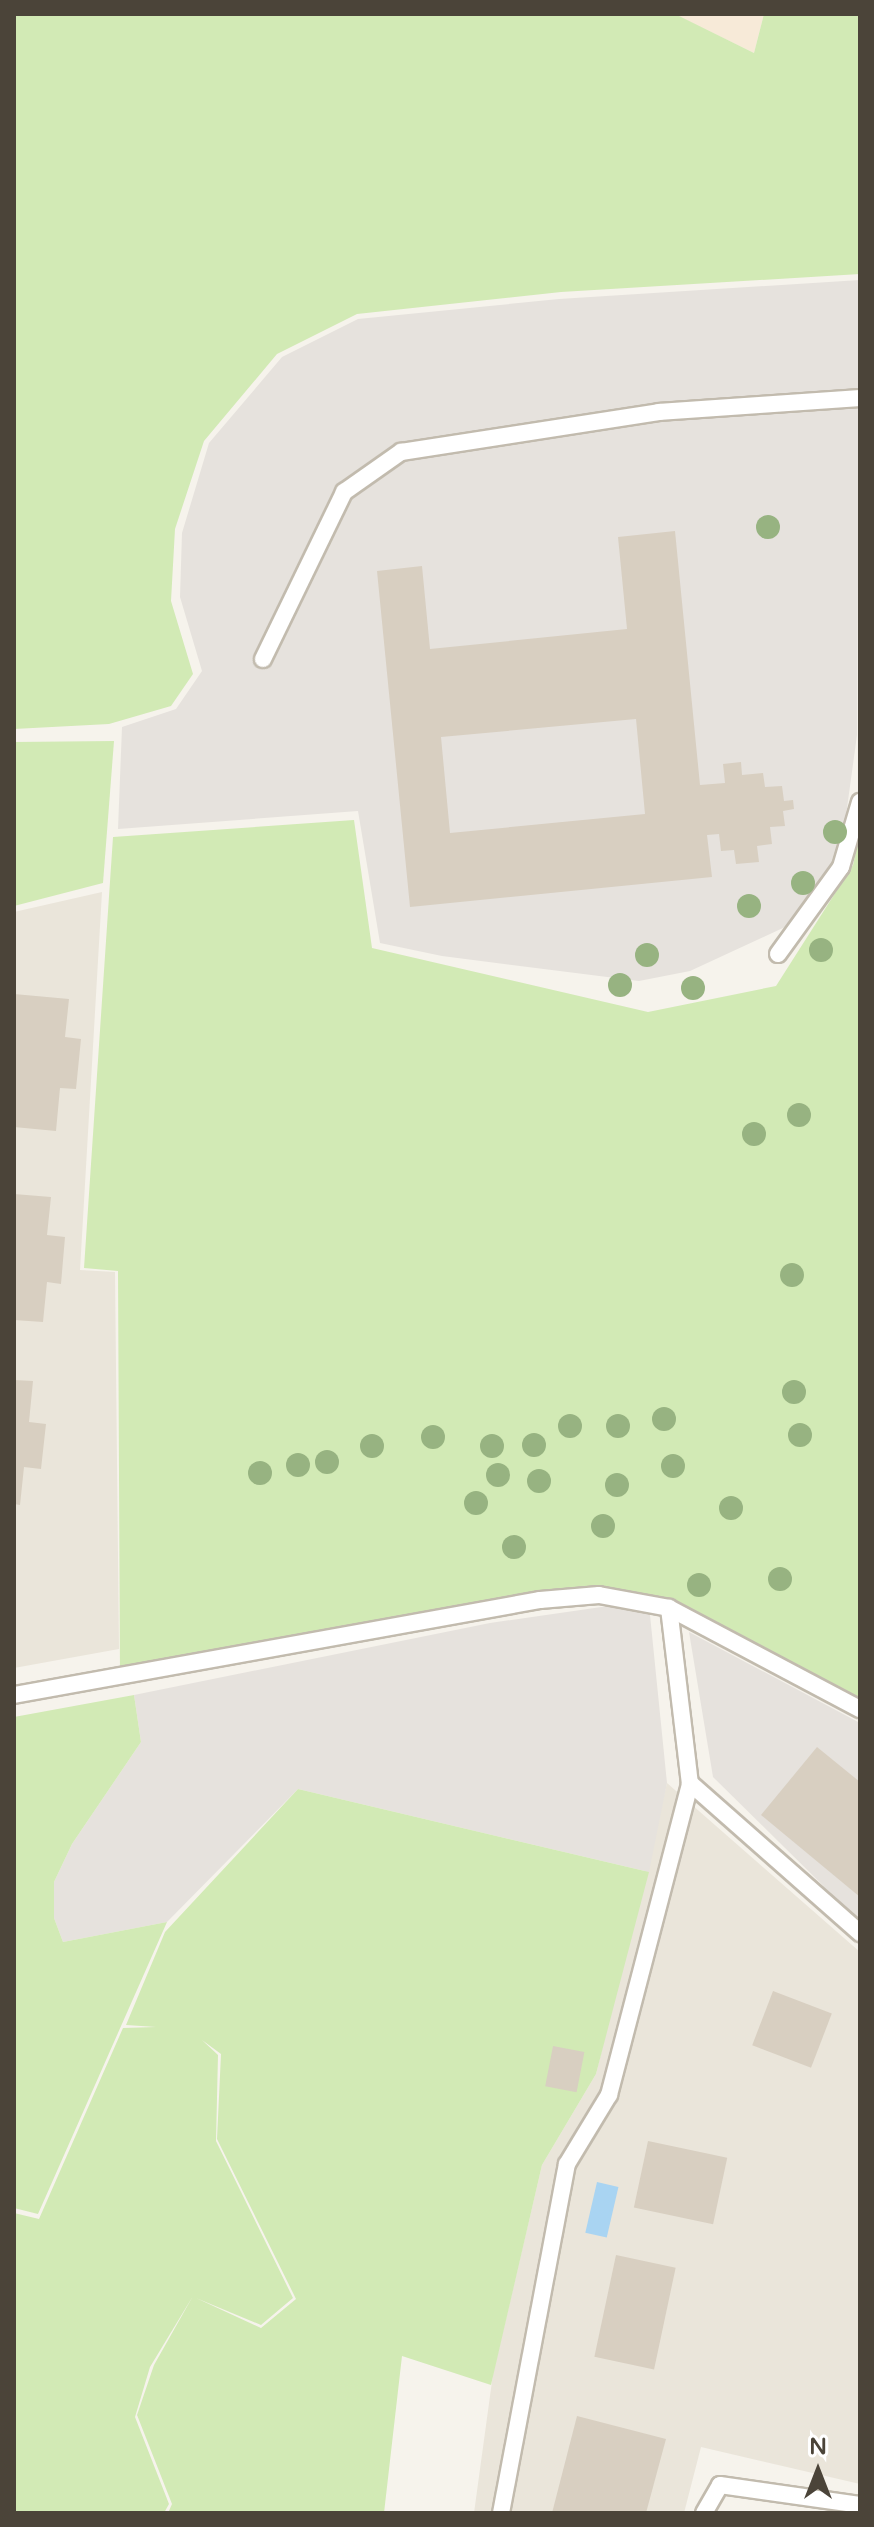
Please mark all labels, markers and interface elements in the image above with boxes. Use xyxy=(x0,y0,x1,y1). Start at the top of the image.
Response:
north arrow xyxy=(778,2431,858,2511)
text: N xyxy=(809,2434,827,2460)

